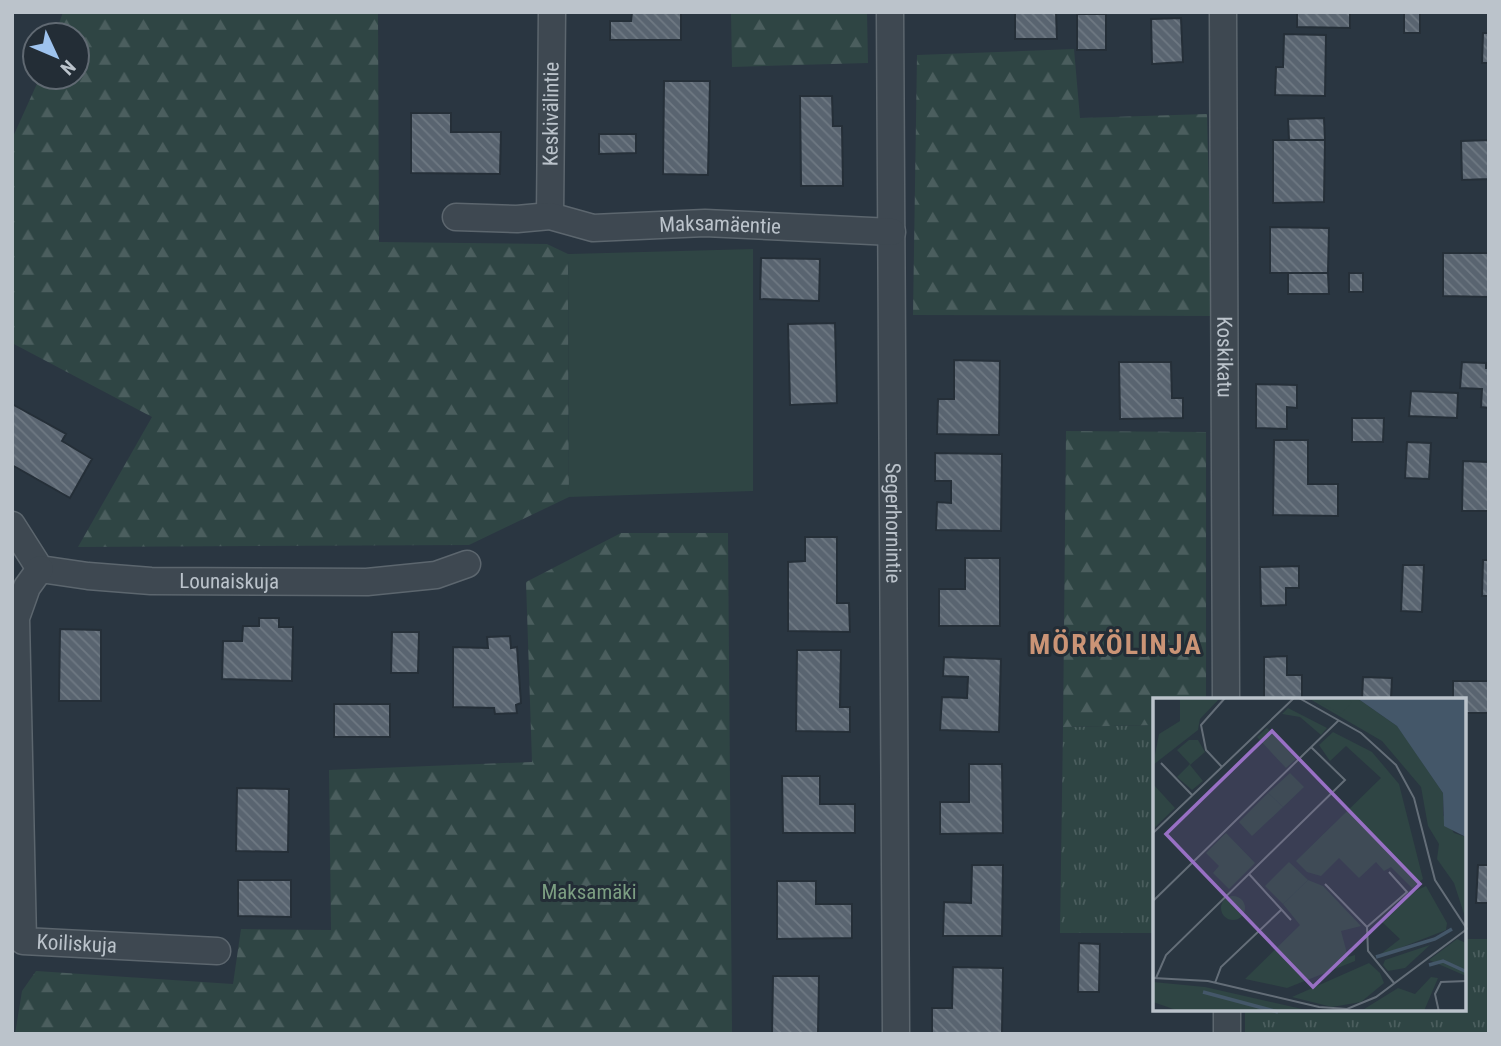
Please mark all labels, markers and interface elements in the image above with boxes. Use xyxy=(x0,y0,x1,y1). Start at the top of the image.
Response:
north arrow xyxy=(21,21,91,91)
text: N xyxy=(56,55,80,80)
street label: Keskivälintie xyxy=(538,61,564,166)
street label: Maksamäentie xyxy=(659,211,782,239)
street label: Koskikatu xyxy=(1212,316,1237,398)
street label: Segerhornintie xyxy=(881,463,905,583)
street label: Lounaiskuja xyxy=(179,569,279,594)
district label: MÖRKÖLINJA xyxy=(1029,628,1203,661)
inset map xyxy=(1153,698,1466,1011)
park label: Maksamäki xyxy=(541,880,637,904)
street label: Koiliskuja xyxy=(36,930,117,958)

